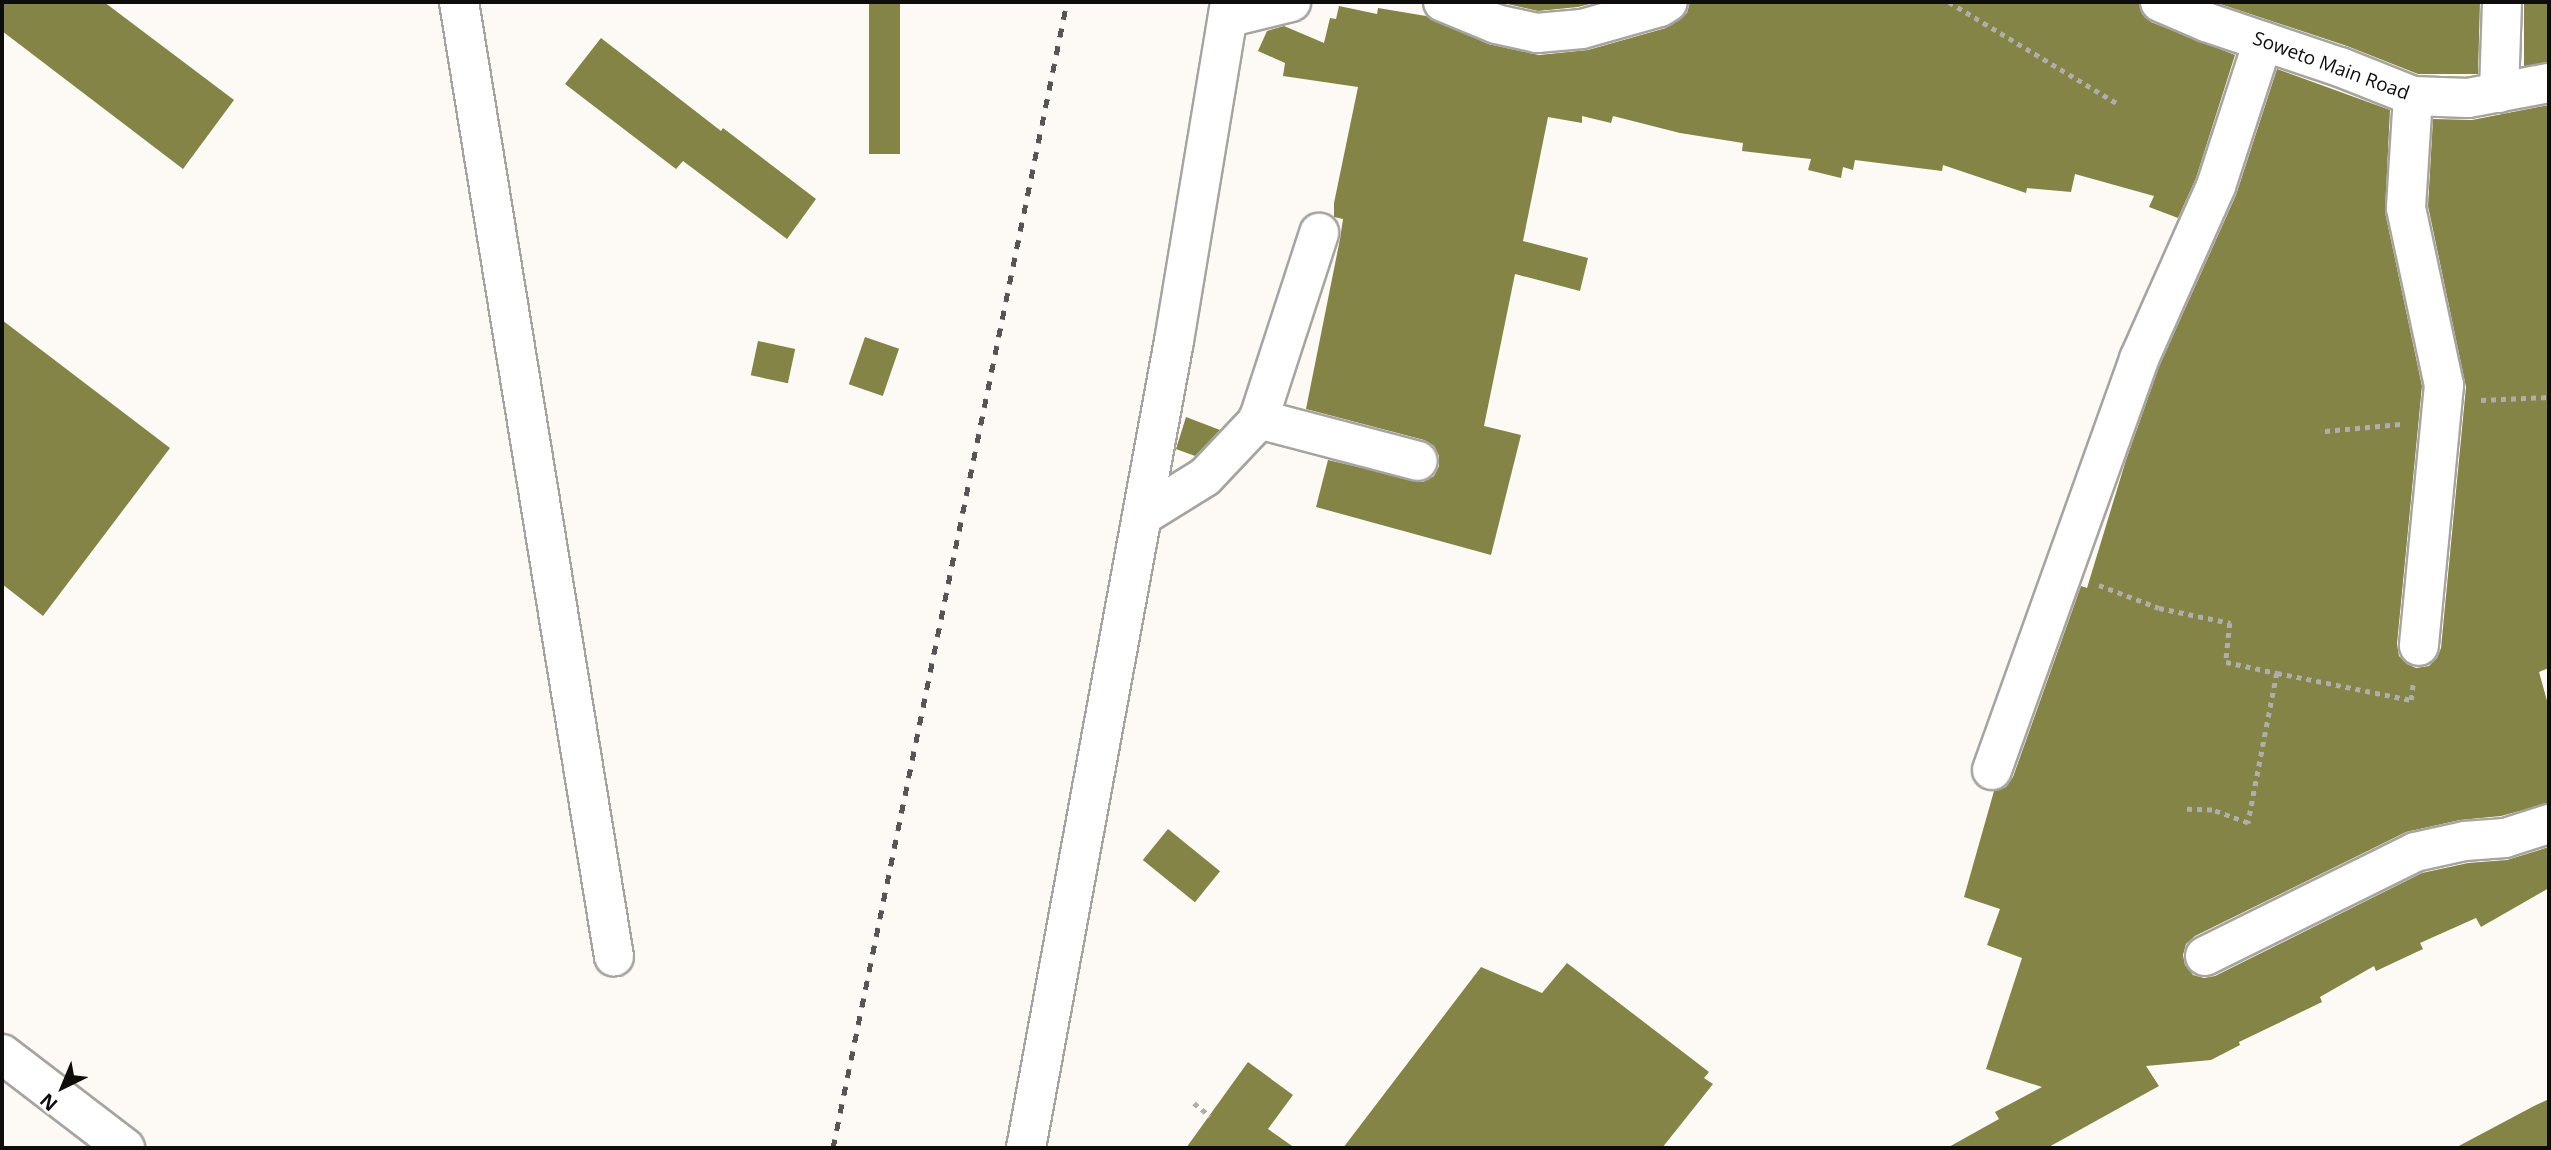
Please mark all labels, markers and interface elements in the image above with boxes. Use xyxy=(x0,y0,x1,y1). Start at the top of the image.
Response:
street label: Soweto Main Road xyxy=(2250,27,2412,105)
north arrow xyxy=(28,1052,98,1122)
text: N xyxy=(34,1088,63,1117)

